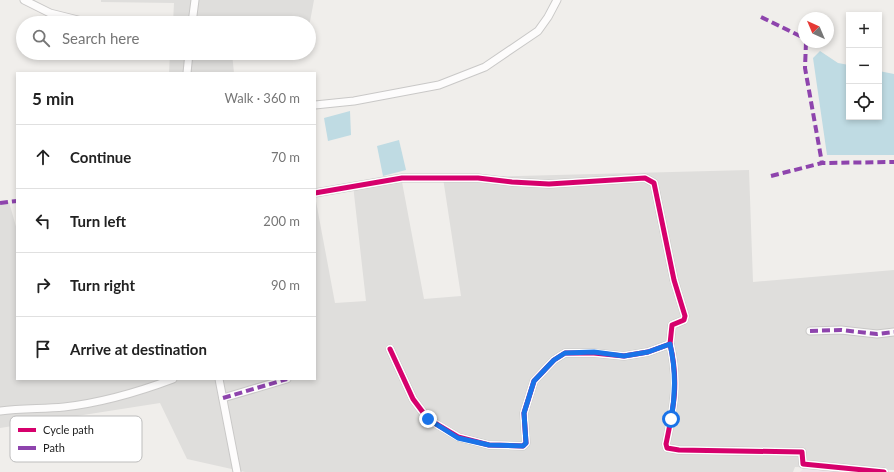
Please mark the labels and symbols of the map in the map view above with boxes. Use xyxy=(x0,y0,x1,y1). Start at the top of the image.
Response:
north arrow xyxy=(798,12,834,48)
route end xyxy=(419,410,437,428)
route start xyxy=(662,410,680,428)
legend xyxy=(10,416,142,462)
text: Cycle path xyxy=(43,423,94,436)
text: Path xyxy=(43,441,65,454)

